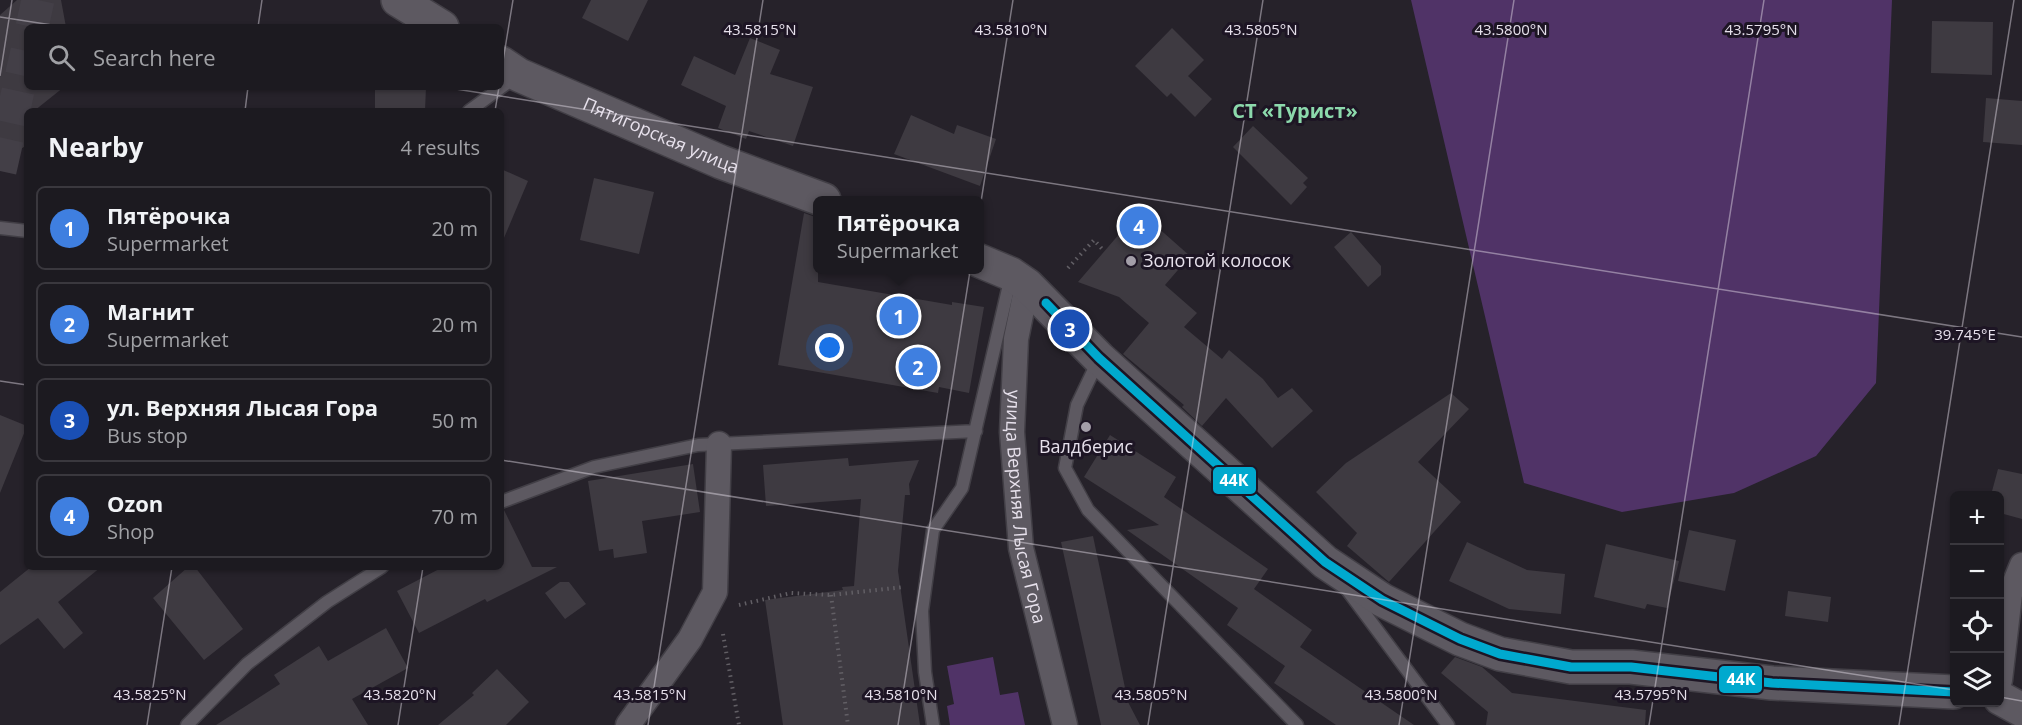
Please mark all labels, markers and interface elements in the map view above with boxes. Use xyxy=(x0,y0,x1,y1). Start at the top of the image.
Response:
text: 43.5815°N xyxy=(723,19,797,39)
text: 43.5810°N xyxy=(974,19,1048,39)
text: 43.5805°N xyxy=(1224,19,1298,39)
text: 43.5800°N xyxy=(1474,19,1548,39)
text: 43.5795°N xyxy=(1724,19,1798,39)
search box xyxy=(24,24,504,90)
icon: search xyxy=(45,41,78,74)
text: Search here xyxy=(93,42,216,72)
street label: Пятигорская улица xyxy=(580,91,742,179)
district label: СТ «Турист» xyxy=(1232,97,1358,124)
text: Nearby xyxy=(48,129,143,165)
text: 4 results xyxy=(400,134,480,161)
popup xyxy=(813,196,984,274)
text: Пятёрочка xyxy=(107,200,230,230)
pin: 4 xyxy=(1120,204,1158,248)
text: Пятёрочка xyxy=(837,207,960,237)
text: 1 xyxy=(64,215,75,242)
text: 20 m xyxy=(431,215,478,242)
text: Supermarket xyxy=(107,230,229,257)
text: Supermarket xyxy=(837,237,958,264)
place label: Золотой колосок xyxy=(1143,248,1292,272)
marker: Золотой колосок xyxy=(1124,254,1138,268)
pin: 1 xyxy=(880,294,918,338)
text: Магнит xyxy=(107,296,194,326)
pin: 3 xyxy=(1050,306,1090,352)
text: 2 xyxy=(64,311,75,338)
text: 20 m xyxy=(431,311,478,338)
text: 39.745°E xyxy=(1934,324,1996,344)
text: Supermarket xyxy=(107,326,229,353)
your location xyxy=(815,333,844,362)
pin: 2 xyxy=(898,344,938,389)
street label: улица Верхняя Лысая Гора xyxy=(1001,389,1052,626)
text: ул. Верхняя Лысая Гора xyxy=(107,392,378,422)
text: 3 xyxy=(64,407,75,434)
text: 50 m xyxy=(431,407,478,434)
marker: Валдберис xyxy=(1079,420,1093,434)
text: Bus stop xyxy=(107,422,188,449)
place label: Валдберис xyxy=(1039,434,1133,458)
line badge: 44К xyxy=(1212,466,1257,495)
text: 44К xyxy=(1219,469,1249,491)
text: Ozon xyxy=(107,488,163,518)
map controls xyxy=(1950,491,2004,707)
button: + xyxy=(1950,491,2004,545)
text: 4 xyxy=(64,503,75,530)
text: 70 m xyxy=(431,503,478,530)
text: Shop xyxy=(107,518,155,545)
button: − xyxy=(1950,545,2004,599)
button: locate xyxy=(1950,599,2004,653)
button: layers xyxy=(1950,653,2004,707)
line badge: 44К xyxy=(1718,665,1763,694)
text: 44К xyxy=(1726,668,1756,690)
text: 43.5825°N xyxy=(113,684,187,704)
text: 43.5820°N xyxy=(363,684,437,704)
text: 43.5815°N xyxy=(613,684,687,704)
text: 43.5810°N xyxy=(864,684,938,704)
text: 43.5805°N xyxy=(1114,684,1188,704)
text: 43.5800°N xyxy=(1364,684,1438,704)
text: 43.5795°N xyxy=(1614,684,1688,704)

